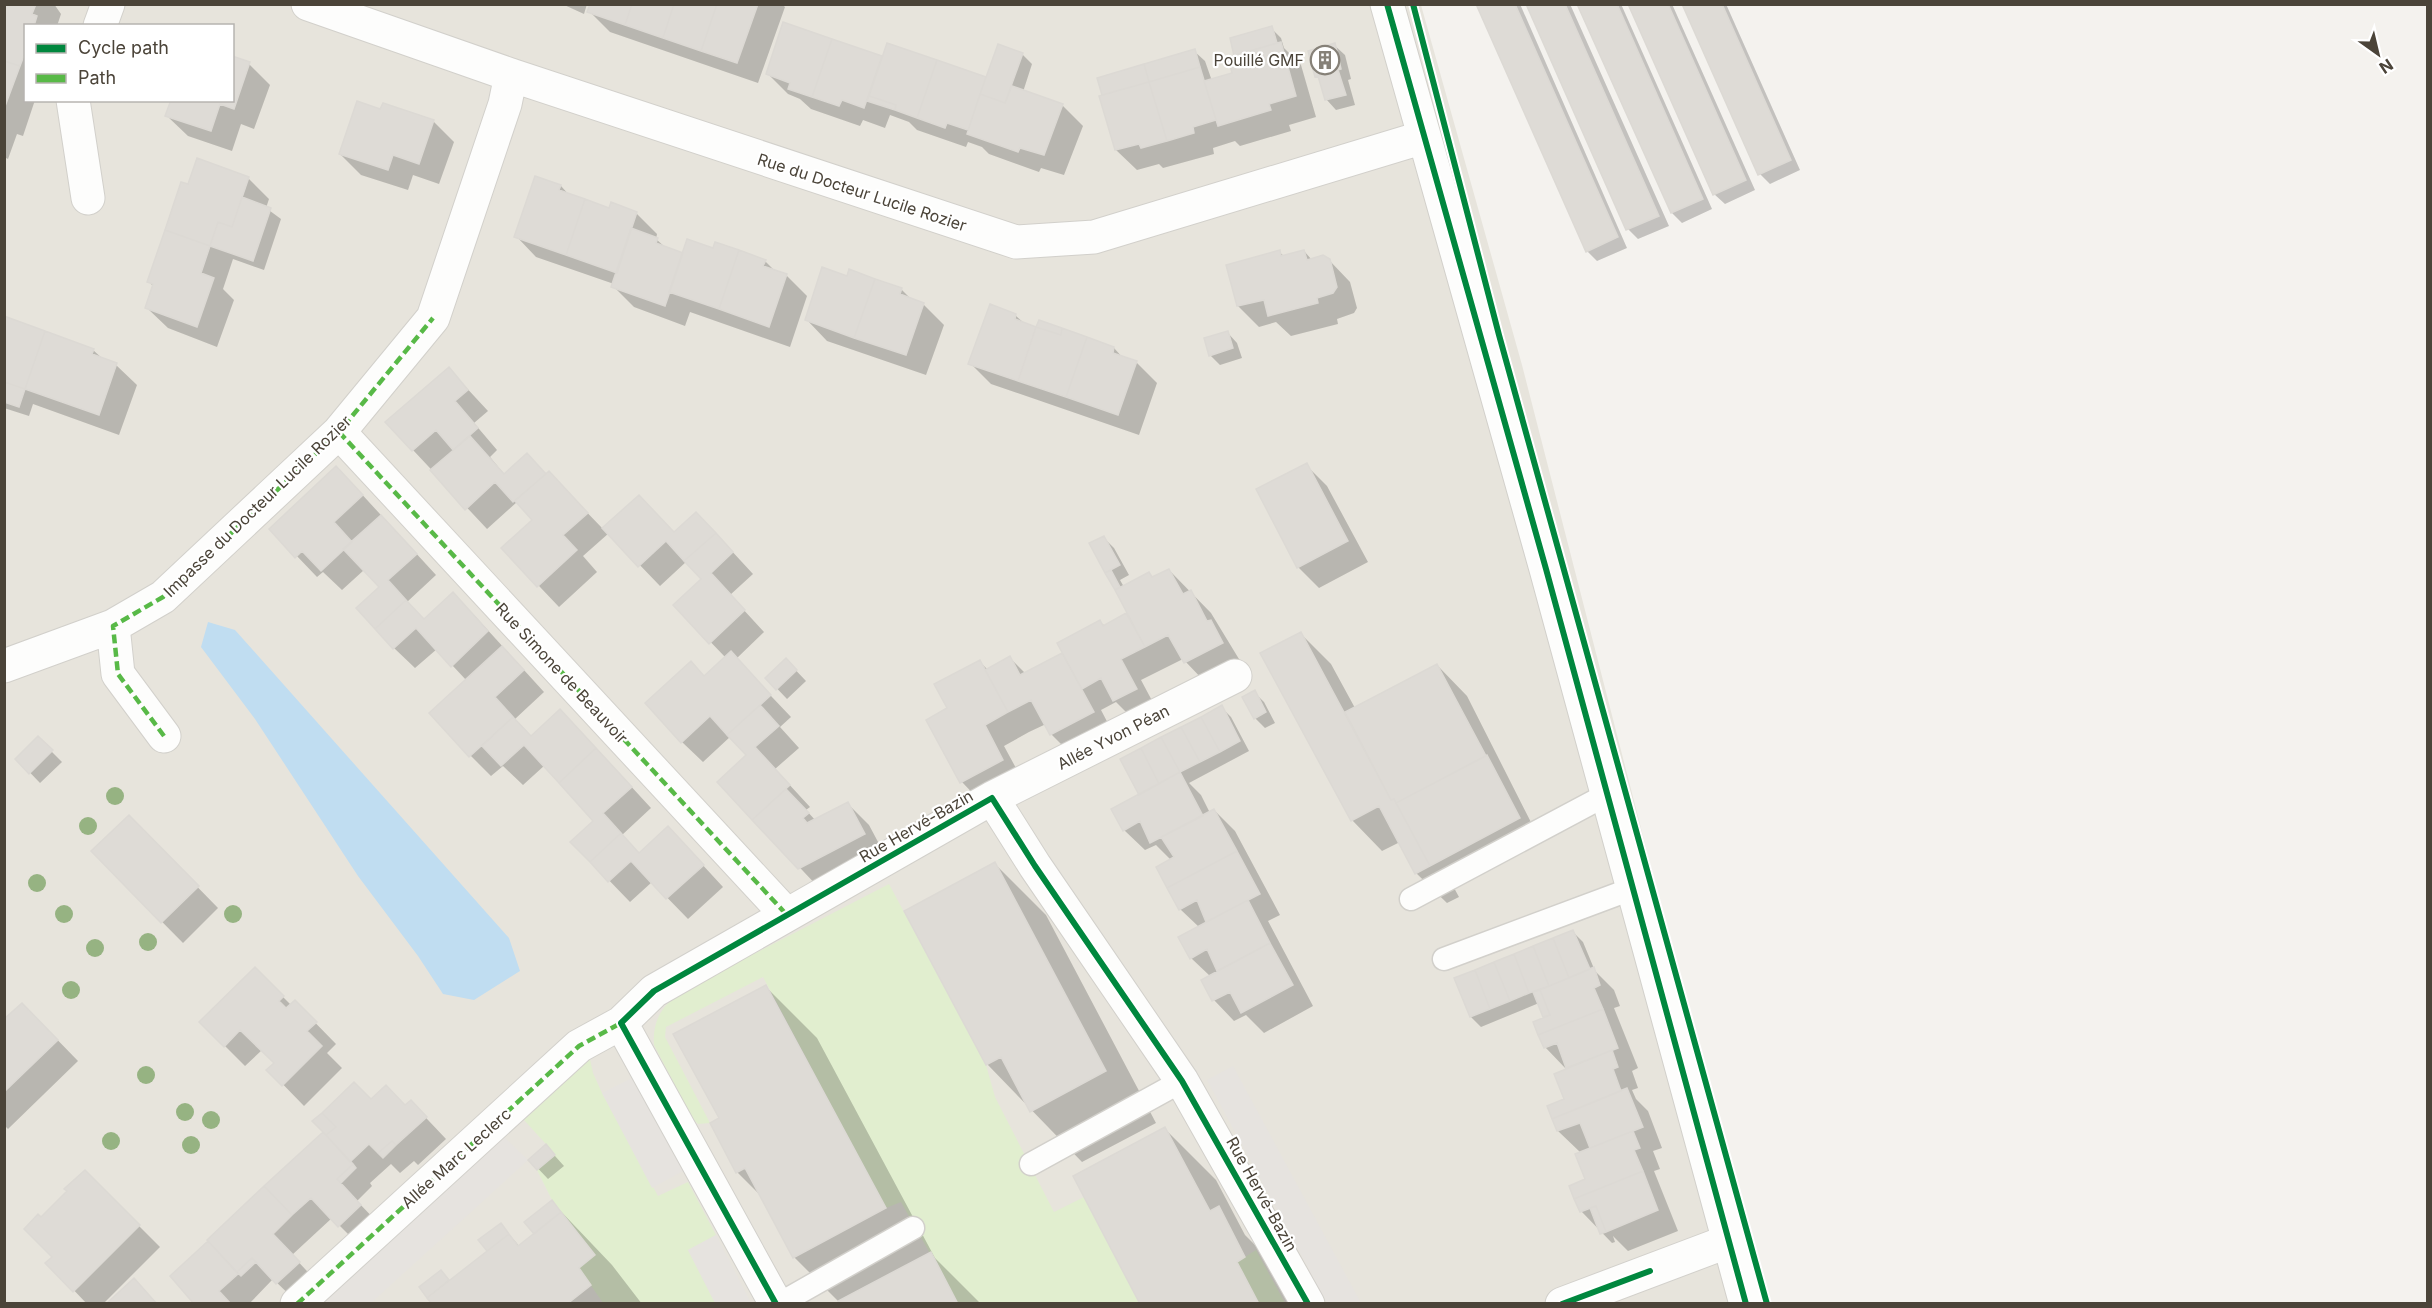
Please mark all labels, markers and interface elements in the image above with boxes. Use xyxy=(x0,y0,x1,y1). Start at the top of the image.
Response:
legend xyxy=(24,24,234,102)
north arrow xyxy=(2348,24,2408,84)
text: Cycle path xyxy=(78,37,169,58)
building icon: Pouillé GMF xyxy=(1309,44,1341,76)
place label: Pouillé GMF xyxy=(1214,50,1304,70)
text: N xyxy=(2376,55,2397,78)
text: Path xyxy=(78,67,116,88)
street label: Rue du Docteur Lucile Rozier xyxy=(755,149,969,235)
street label: Impasse du Docteur Lucile Rozier xyxy=(159,411,355,601)
street label: Rue Simone de Beauvoir xyxy=(492,599,632,747)
street label: Allée Yvon Péan xyxy=(1054,700,1172,774)
street label: Rue Hervé-Bazin xyxy=(856,785,976,867)
street label: Allée Marc Leclerc xyxy=(397,1104,515,1212)
street label: Rue Hervé-Bazin xyxy=(1222,1133,1302,1255)

